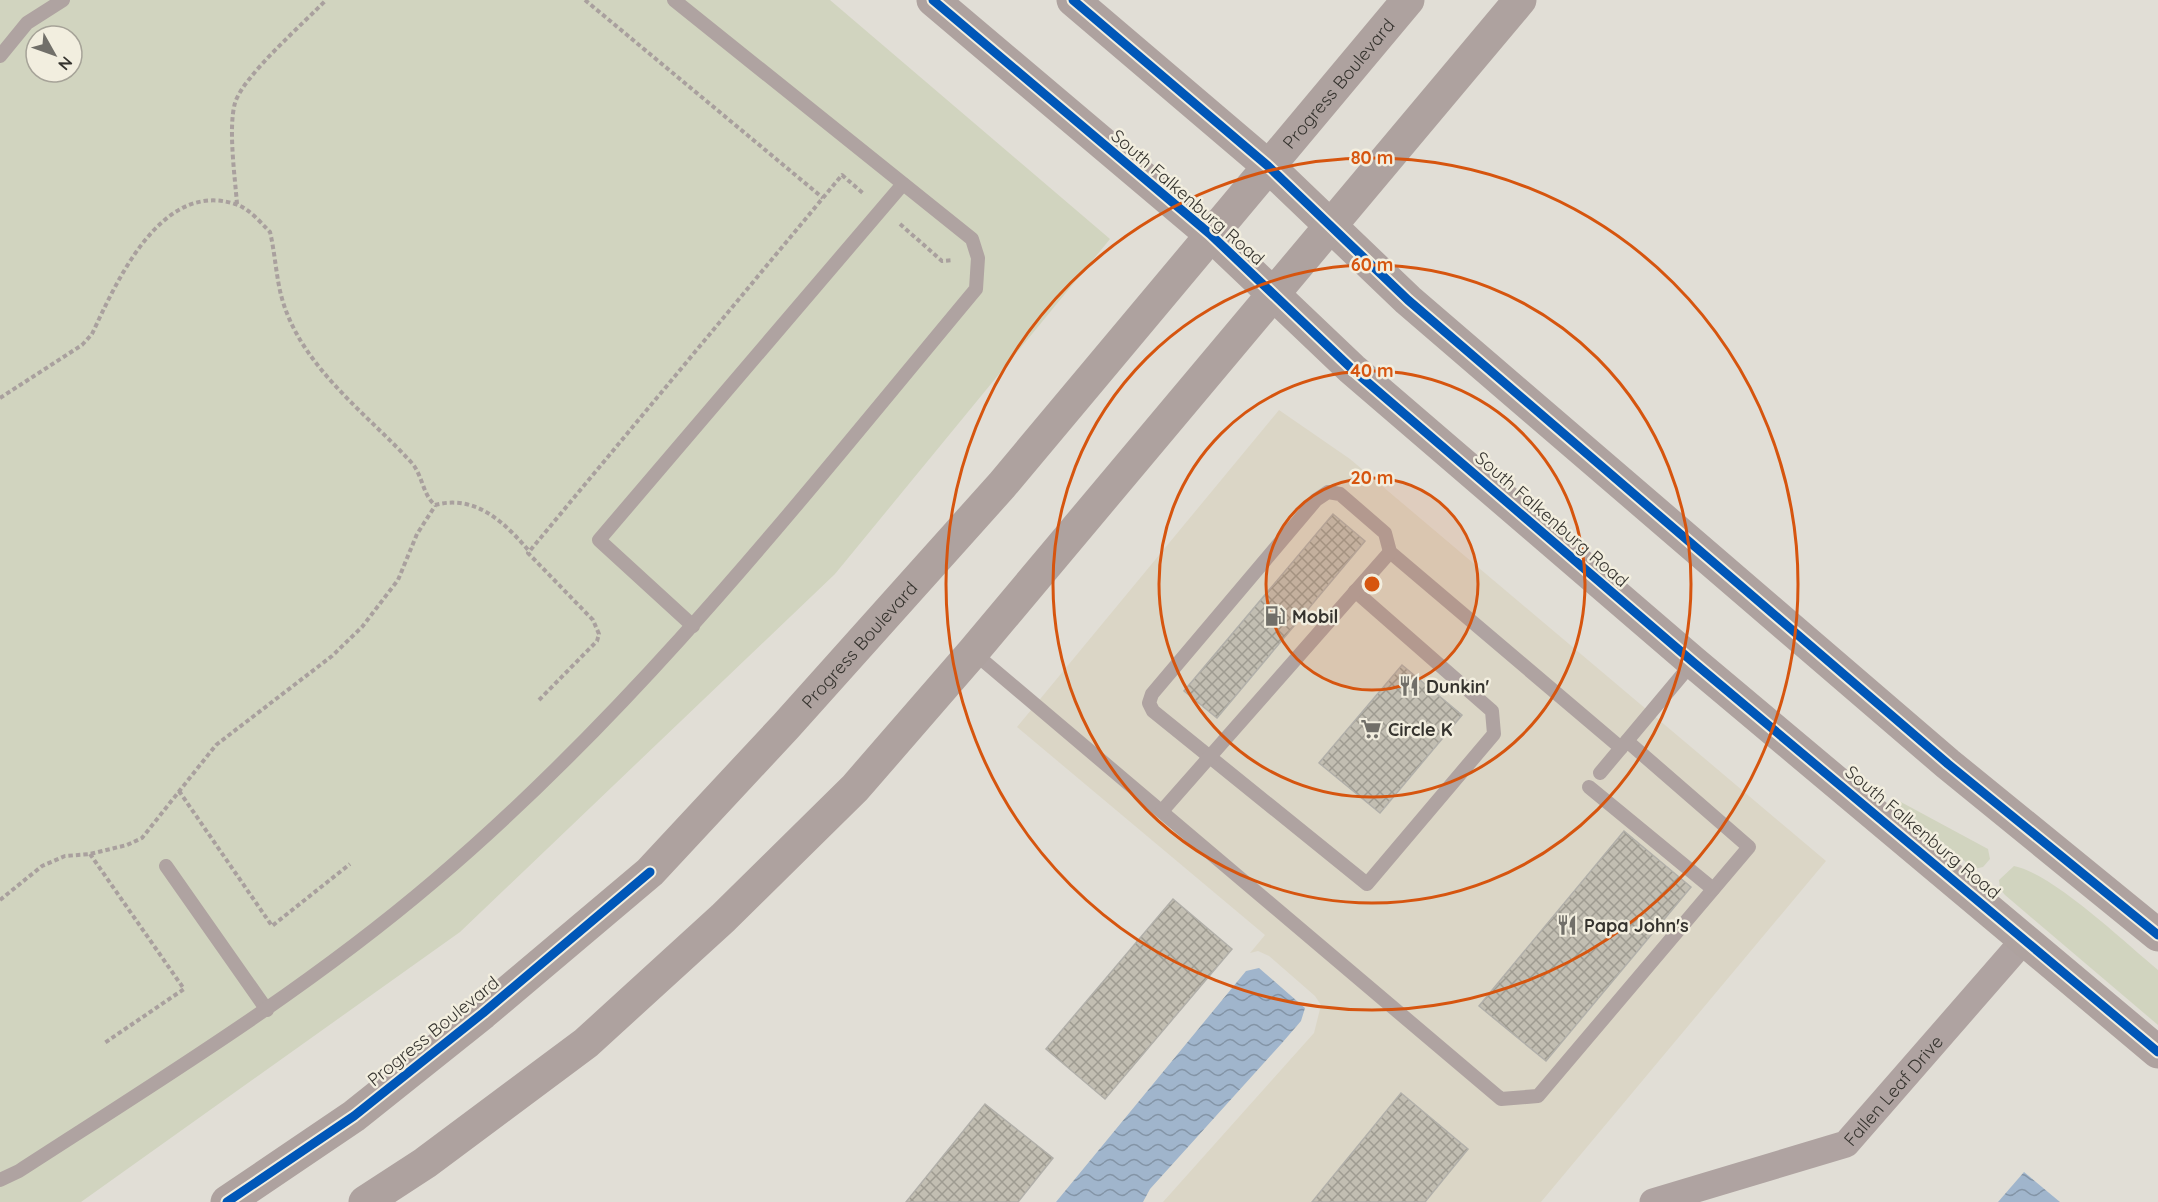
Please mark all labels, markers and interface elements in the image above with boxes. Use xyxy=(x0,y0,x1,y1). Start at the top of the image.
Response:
street label: Progress Boulevard xyxy=(1277,14,1399,153)
north arrow xyxy=(24,24,84,84)
text: N xyxy=(54,53,77,75)
street label: South Falkenburg Road xyxy=(1107,124,1269,270)
text: 80 m xyxy=(1351,146,1393,169)
text: 60 m xyxy=(1351,253,1393,276)
text: 40 m xyxy=(1350,359,1394,382)
street label: South Falkenburg Road xyxy=(1471,446,1633,592)
text: 20 m xyxy=(1351,466,1393,489)
centre of rings xyxy=(1362,574,1382,594)
street label: Progress Boulevard xyxy=(796,576,922,713)
fuel station icon: Mobil xyxy=(1263,604,1287,628)
place label: Mobil xyxy=(1292,605,1338,628)
restaurant icon: Dunkin' xyxy=(1397,674,1421,698)
place label: Dunkin' xyxy=(1426,675,1489,698)
supermarket icon: Circle K xyxy=(1359,717,1383,741)
place label: Circle K xyxy=(1388,718,1453,741)
street label: South Falkenburg Road xyxy=(1841,760,2005,904)
restaurant icon: Papa John's xyxy=(1555,913,1579,937)
place label: Papa John's xyxy=(1584,914,1689,937)
street label: Progress Boulevard xyxy=(363,971,503,1091)
street label: Fallen Leaf Drive xyxy=(1838,1030,1948,1150)

